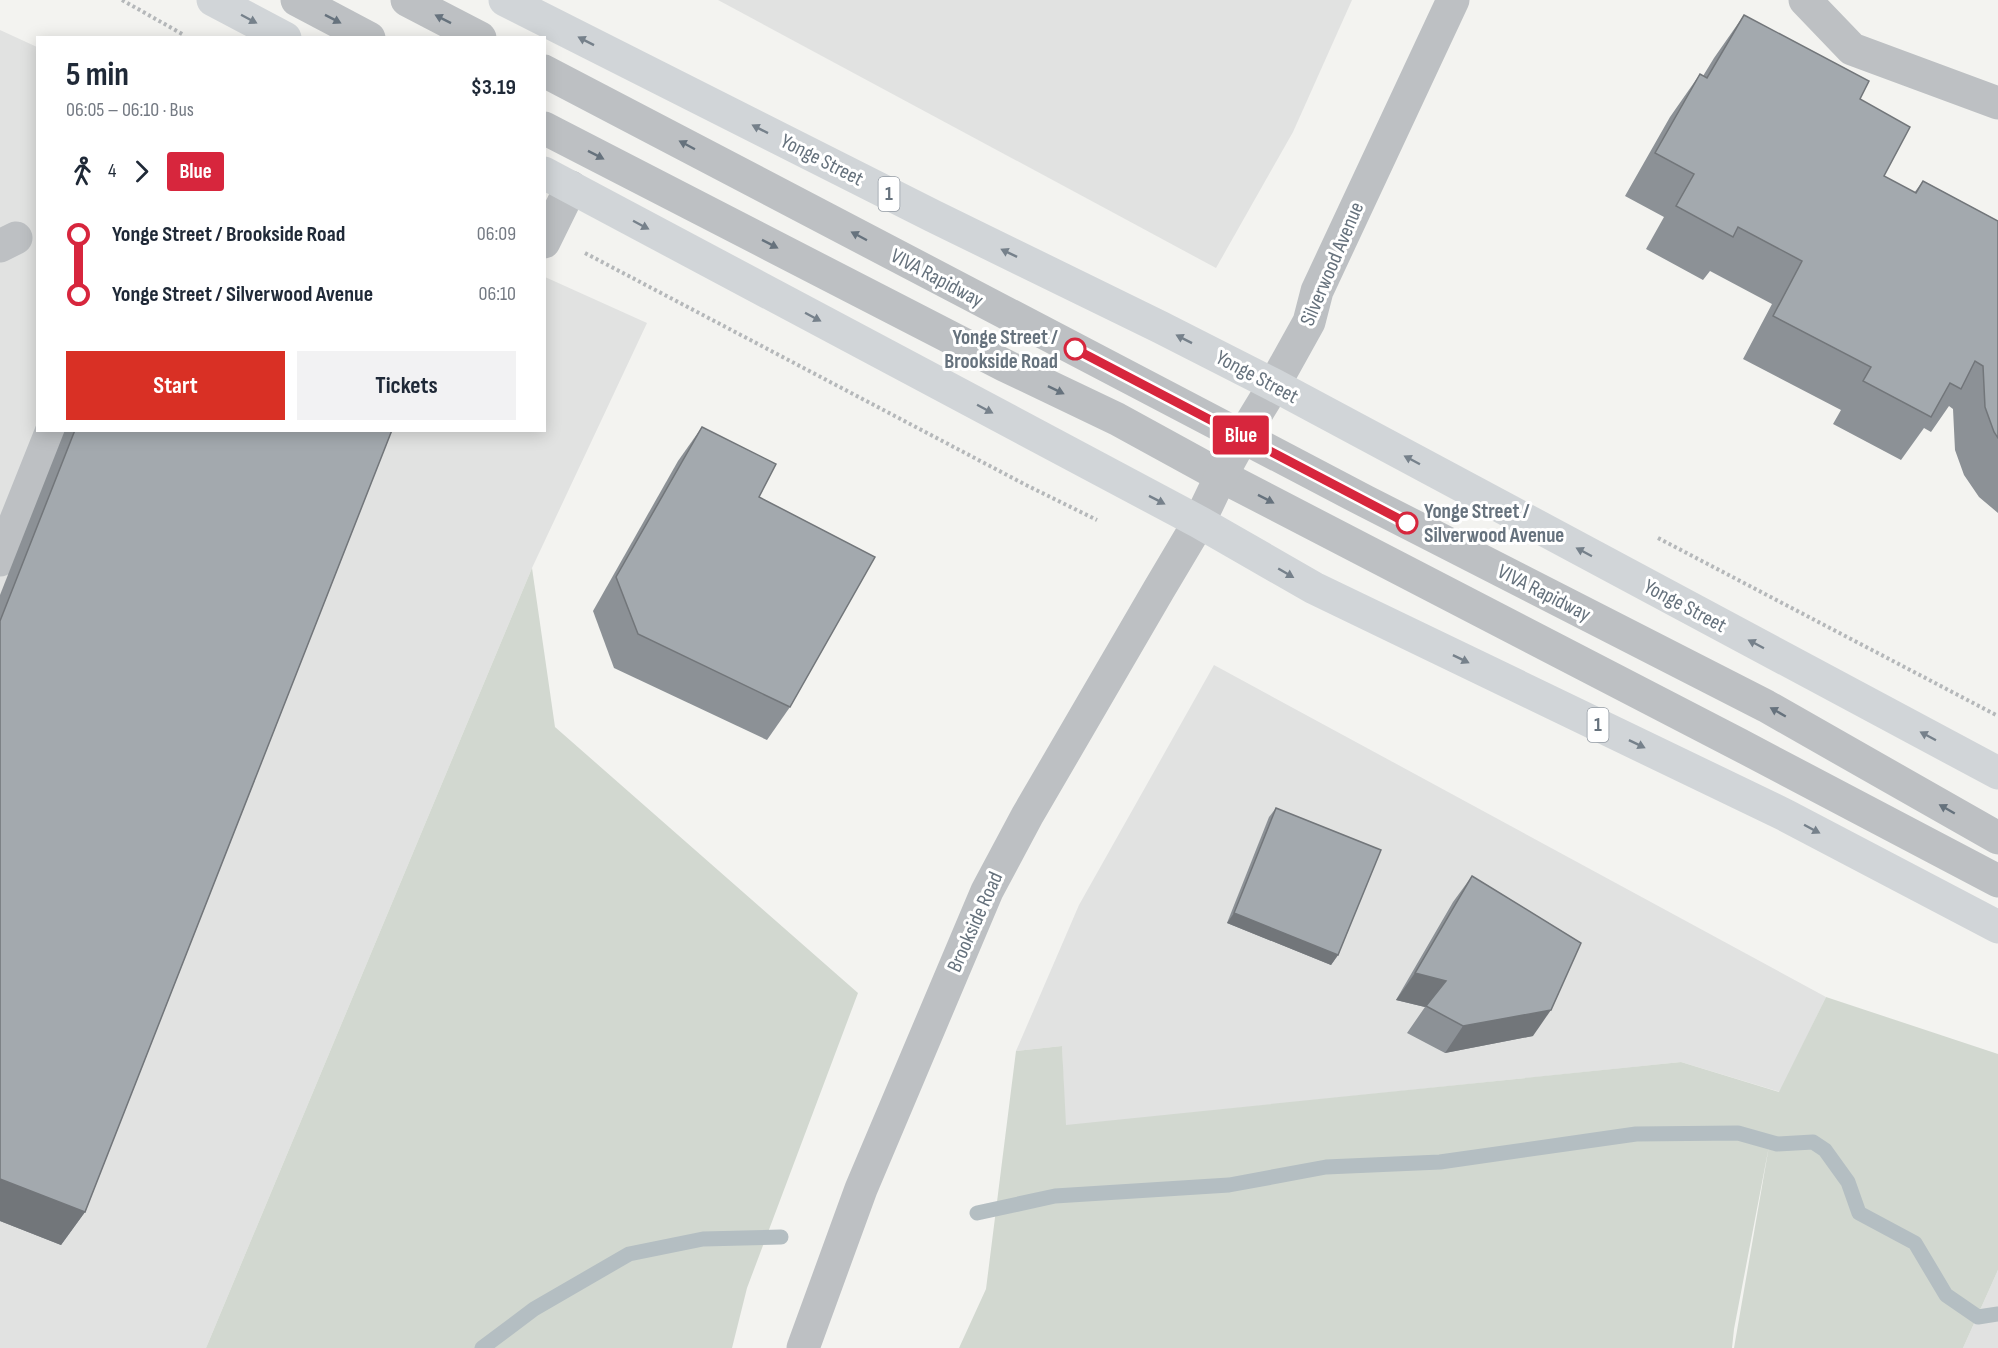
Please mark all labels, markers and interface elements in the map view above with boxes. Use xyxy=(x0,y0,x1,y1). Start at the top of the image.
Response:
one-way arrow xyxy=(240,14,257,24)
one-way arrow xyxy=(324,14,341,24)
one-way arrow xyxy=(435,14,452,24)
one-way arrow xyxy=(577,36,594,45)
text: 5 min xyxy=(66,55,129,95)
text: $3.19 xyxy=(471,74,516,101)
text: 06:05 – 06:10 · Bus xyxy=(66,98,194,122)
one-way arrow xyxy=(751,124,768,133)
street label: Yonge Street xyxy=(776,128,868,192)
one-way arrow xyxy=(678,140,695,150)
one-way arrow xyxy=(588,150,605,160)
icon: walk xyxy=(66,155,99,188)
icon: forward xyxy=(125,155,158,188)
text: 4 xyxy=(108,159,116,183)
text: Blue xyxy=(179,159,212,184)
road number: 1 xyxy=(878,177,900,211)
street label: Silverwood Avenue xyxy=(1295,198,1369,330)
one-way arrow xyxy=(633,220,650,230)
text: Yonge Street / Brookside Road xyxy=(112,221,345,248)
text: 06:09 xyxy=(477,222,516,246)
one-way arrow xyxy=(850,231,867,241)
one-way arrow xyxy=(761,239,778,249)
street label: VIVA Rapidway xyxy=(886,243,988,313)
one-way arrow xyxy=(1001,249,1018,258)
text: Yonge Street / Silverwood Avenue xyxy=(112,281,373,308)
text: 06:10 xyxy=(479,282,516,306)
one-way arrow xyxy=(804,312,821,322)
place label: Yonge Street / Brookside Road xyxy=(944,325,1058,374)
one-way arrow xyxy=(1175,335,1193,345)
marker: Yonge Street / Brookside Road xyxy=(1064,338,1086,360)
street label: Yonge Street xyxy=(1211,345,1303,409)
button: Start xyxy=(66,351,285,420)
button: Tickets xyxy=(297,351,516,420)
one-way arrow xyxy=(1047,385,1064,395)
one-way arrow xyxy=(976,404,993,414)
line badge: Blue xyxy=(1199,416,1283,454)
text: Blue xyxy=(1225,423,1257,448)
one-way arrow xyxy=(1403,455,1420,465)
one-way arrow xyxy=(1258,494,1275,504)
one-way arrow xyxy=(1149,495,1166,505)
place label: Yonge Street / Silverwood Avenue xyxy=(1424,499,1564,548)
marker: Yonge Street / Silverwood Avenue xyxy=(1396,512,1418,534)
one-way arrow xyxy=(1575,547,1592,557)
street label: VIVA Rapidway xyxy=(1493,559,1595,627)
one-way arrow xyxy=(1278,567,1294,578)
street label: Yonge Street xyxy=(1639,574,1731,638)
one-way arrow xyxy=(1747,639,1764,649)
one-way arrow xyxy=(1452,655,1469,664)
one-way arrow xyxy=(1770,707,1786,718)
road number: 1 xyxy=(1588,708,1608,742)
one-way arrow xyxy=(1919,731,1936,741)
one-way arrow xyxy=(1628,739,1645,748)
one-way arrow xyxy=(1938,804,1955,814)
one-way arrow xyxy=(1804,824,1821,834)
street label: Brookside Road xyxy=(942,868,1008,976)

